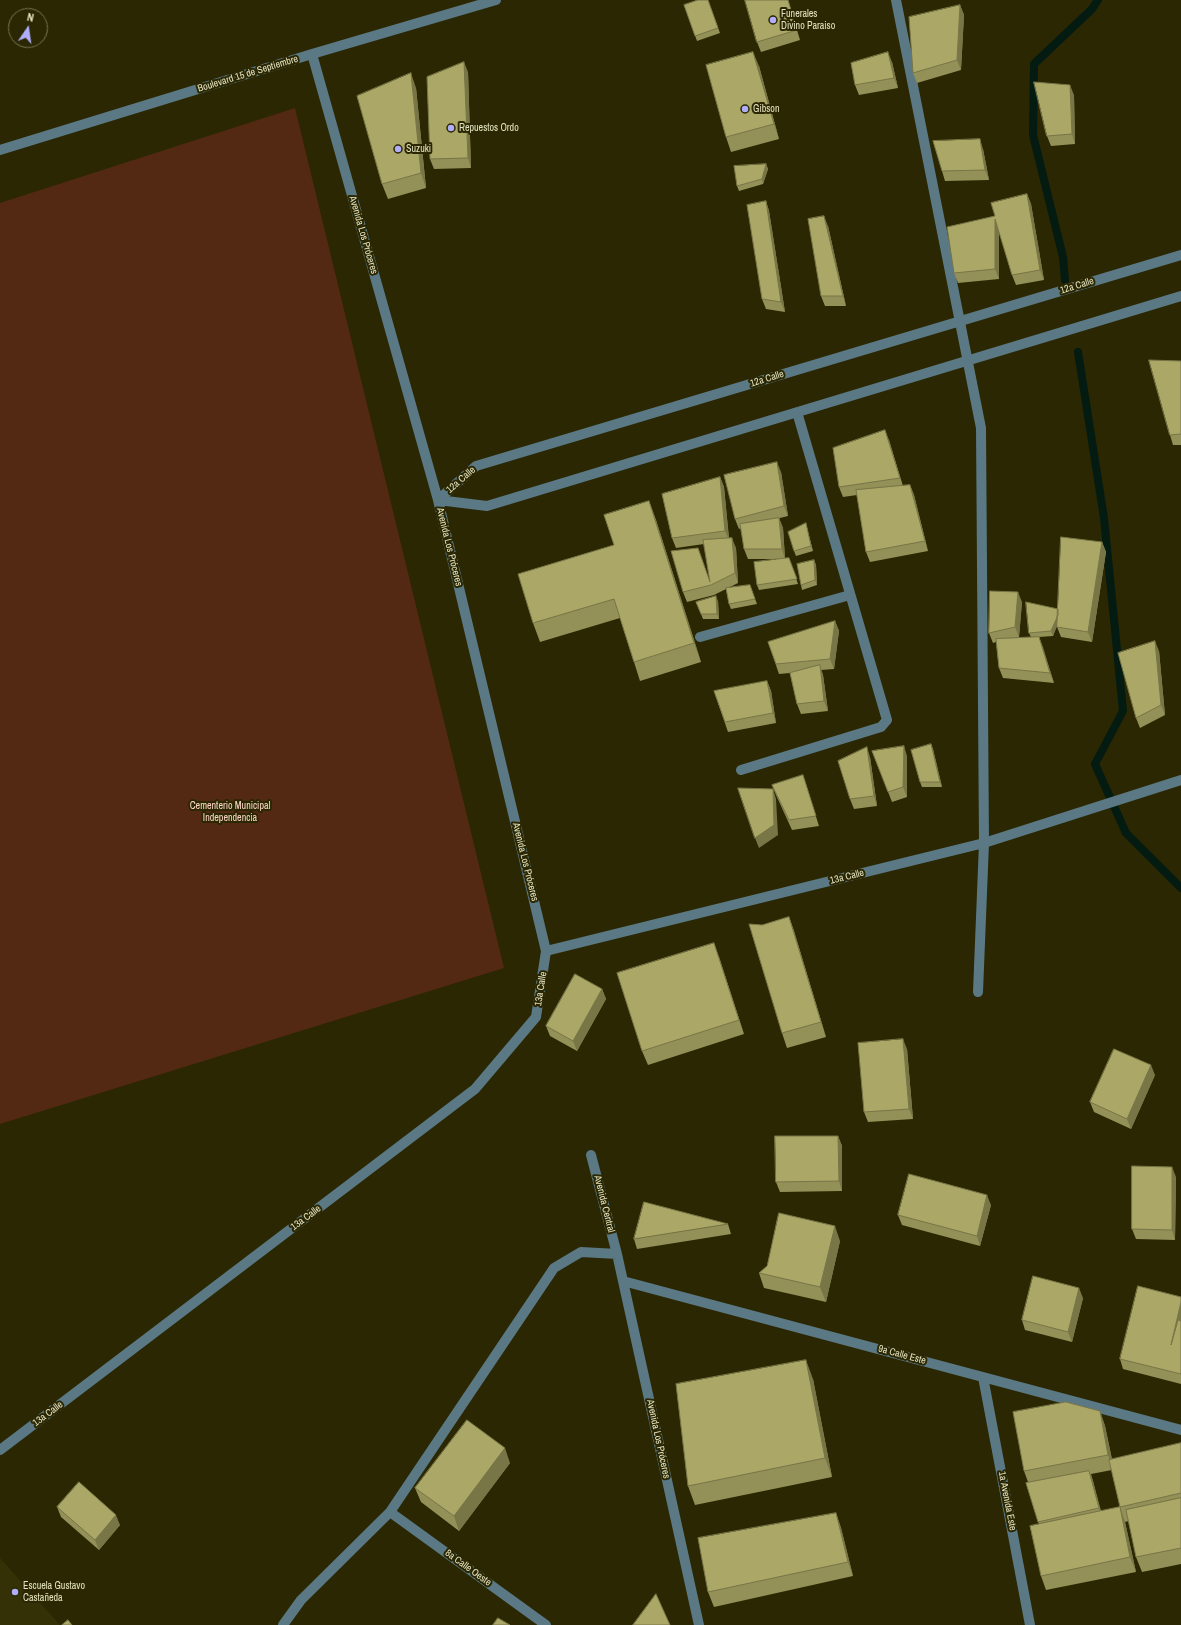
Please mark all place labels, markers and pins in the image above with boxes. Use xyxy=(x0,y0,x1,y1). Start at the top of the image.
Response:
place label: Funerales Divino Paraiso xyxy=(781,8,835,32)
marker: Funerales Divino Paraiso xyxy=(768,15,778,25)
place label: Gibson xyxy=(753,103,779,115)
marker: Gibson xyxy=(740,104,750,114)
place label: Repuestos Ordo xyxy=(459,122,519,134)
marker: Repuestos Ordo xyxy=(446,123,456,133)
place label: Suzuki xyxy=(406,143,431,155)
marker: Suzuki xyxy=(393,144,403,154)
place label: Escuela Gustavo Castañeda xyxy=(23,1580,85,1604)
marker: Escuela Gustavo Castañeda xyxy=(10,1587,20,1597)

